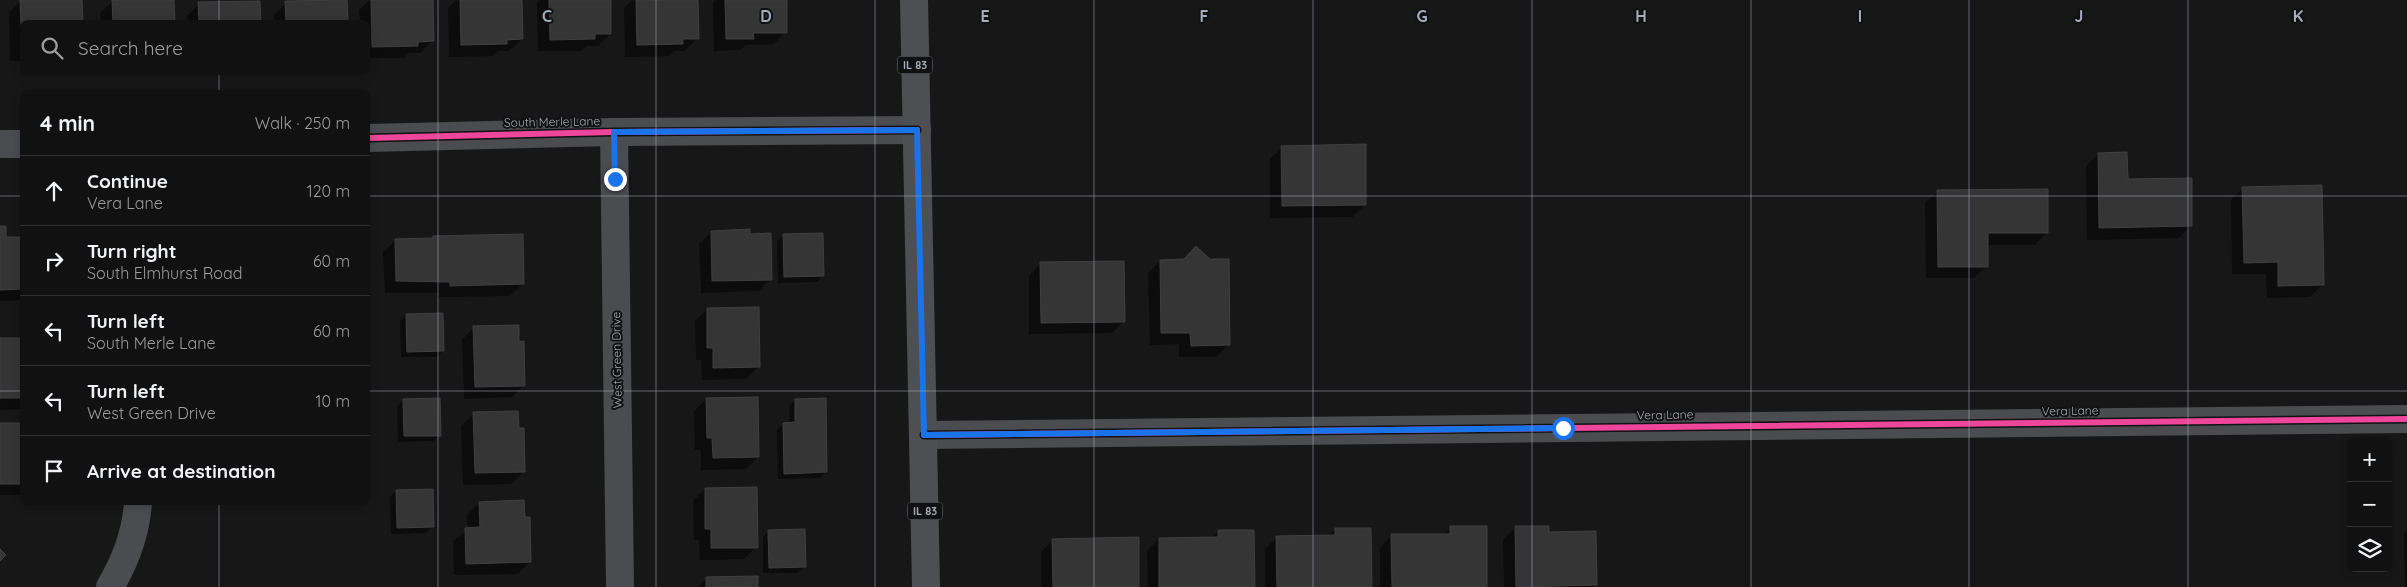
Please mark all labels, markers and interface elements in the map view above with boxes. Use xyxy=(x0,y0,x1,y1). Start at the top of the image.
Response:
text: C xyxy=(542,6,552,26)
text: D xyxy=(760,6,772,26)
text: E xyxy=(980,6,990,26)
text: F xyxy=(1200,6,1209,26)
text: G xyxy=(1416,6,1428,26)
text: H xyxy=(1635,6,1647,26)
text: I xyxy=(1858,6,1862,26)
text: J xyxy=(2075,6,2083,26)
text: K xyxy=(2293,6,2303,26)
search box xyxy=(20,20,370,75)
icon: search xyxy=(38,34,66,62)
text: Search here xyxy=(78,36,183,60)
road number: IL 83 xyxy=(898,56,932,74)
text: 4 min xyxy=(40,110,95,136)
text: Walk · 250 m xyxy=(255,113,350,133)
street label: South Merle Lane xyxy=(504,113,601,130)
route end xyxy=(604,168,627,191)
text: Continue xyxy=(87,169,168,193)
icon: ahead xyxy=(40,177,68,205)
text: 120 m xyxy=(307,181,350,201)
text: Vera Lane xyxy=(87,193,163,213)
text: Turn right xyxy=(87,239,176,263)
icon: right xyxy=(40,247,68,275)
text: 60 m xyxy=(313,251,350,271)
text: South Elmhurst Road xyxy=(87,263,242,283)
text: Turn left xyxy=(87,309,165,333)
street label: West Green Drive xyxy=(608,311,625,408)
icon: left xyxy=(40,317,68,345)
text: 60 m xyxy=(313,321,350,341)
text: South Merle Lane xyxy=(87,333,216,353)
text: Turn left xyxy=(87,379,165,403)
icon: left xyxy=(40,387,68,415)
text: 10 m xyxy=(316,391,350,411)
text: West Green Drive xyxy=(87,403,216,423)
street label: Vera Lane xyxy=(2041,403,2099,418)
street label: Vera Lane xyxy=(1636,407,1694,422)
route start xyxy=(1552,417,1575,440)
map controls xyxy=(2347,437,2392,572)
button: + xyxy=(2347,437,2392,482)
icon: arrive xyxy=(40,457,68,485)
text: Arrive at destination xyxy=(87,459,276,483)
button: − xyxy=(2347,482,2392,527)
road number: IL 83 xyxy=(908,502,942,520)
button: layers xyxy=(2347,527,2392,572)

